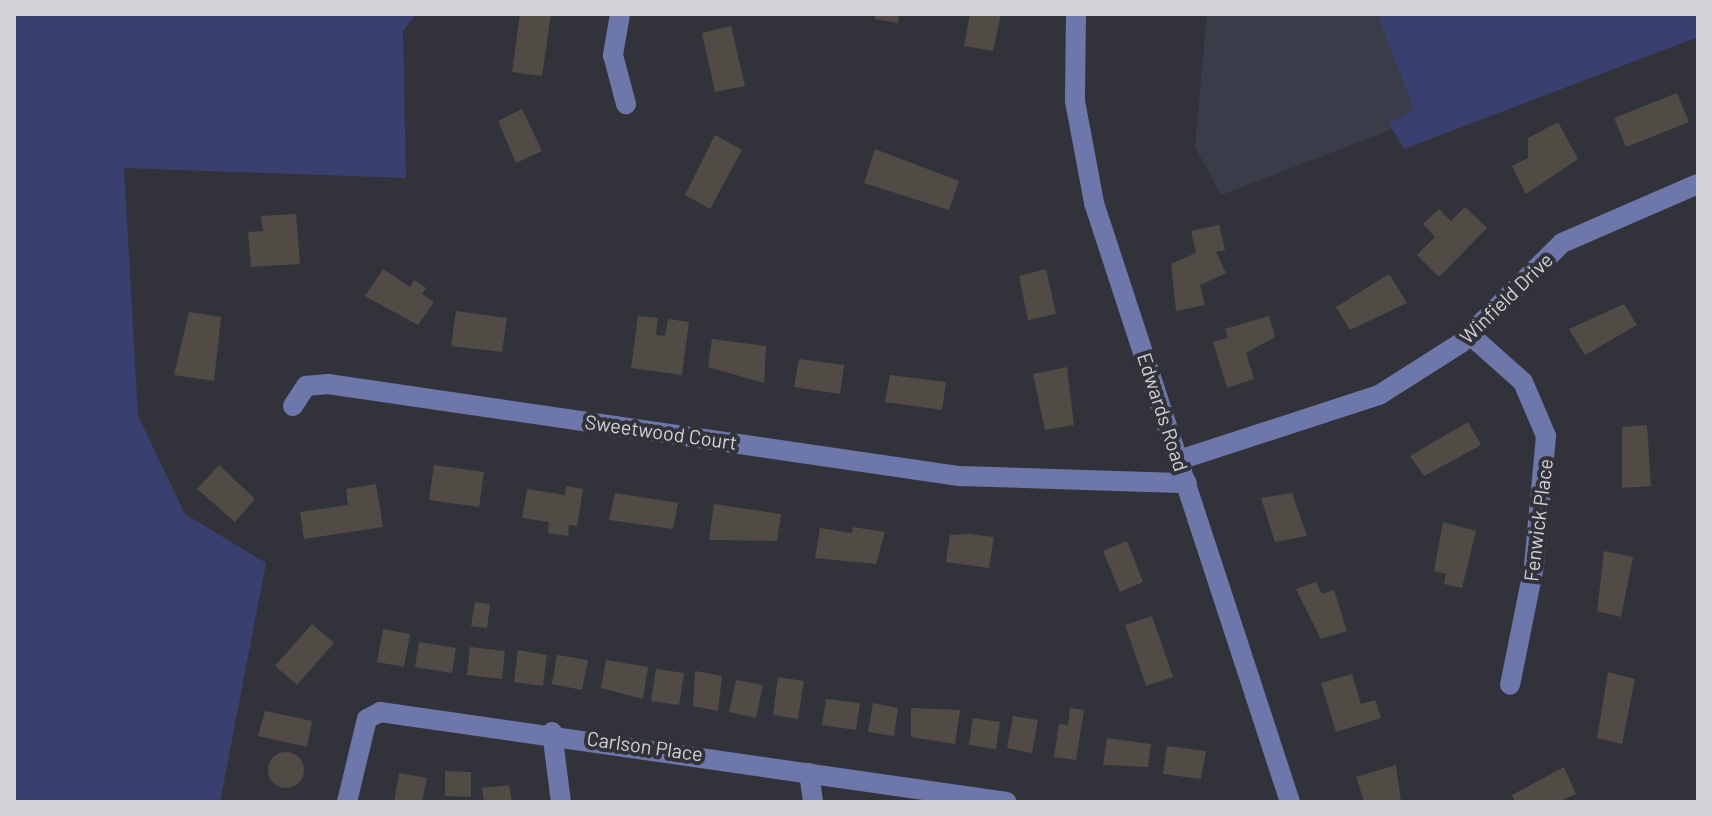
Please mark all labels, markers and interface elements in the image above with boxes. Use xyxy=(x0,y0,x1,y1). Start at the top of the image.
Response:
street label: Winfield Drive xyxy=(1454,248,1558,348)
street label: Edwards Road xyxy=(1133,350,1193,474)
street label: Sweetwood Court xyxy=(583,409,739,455)
street label: Fenwick Place xyxy=(1519,457,1557,583)
street label: Carlson Place xyxy=(585,726,705,766)

